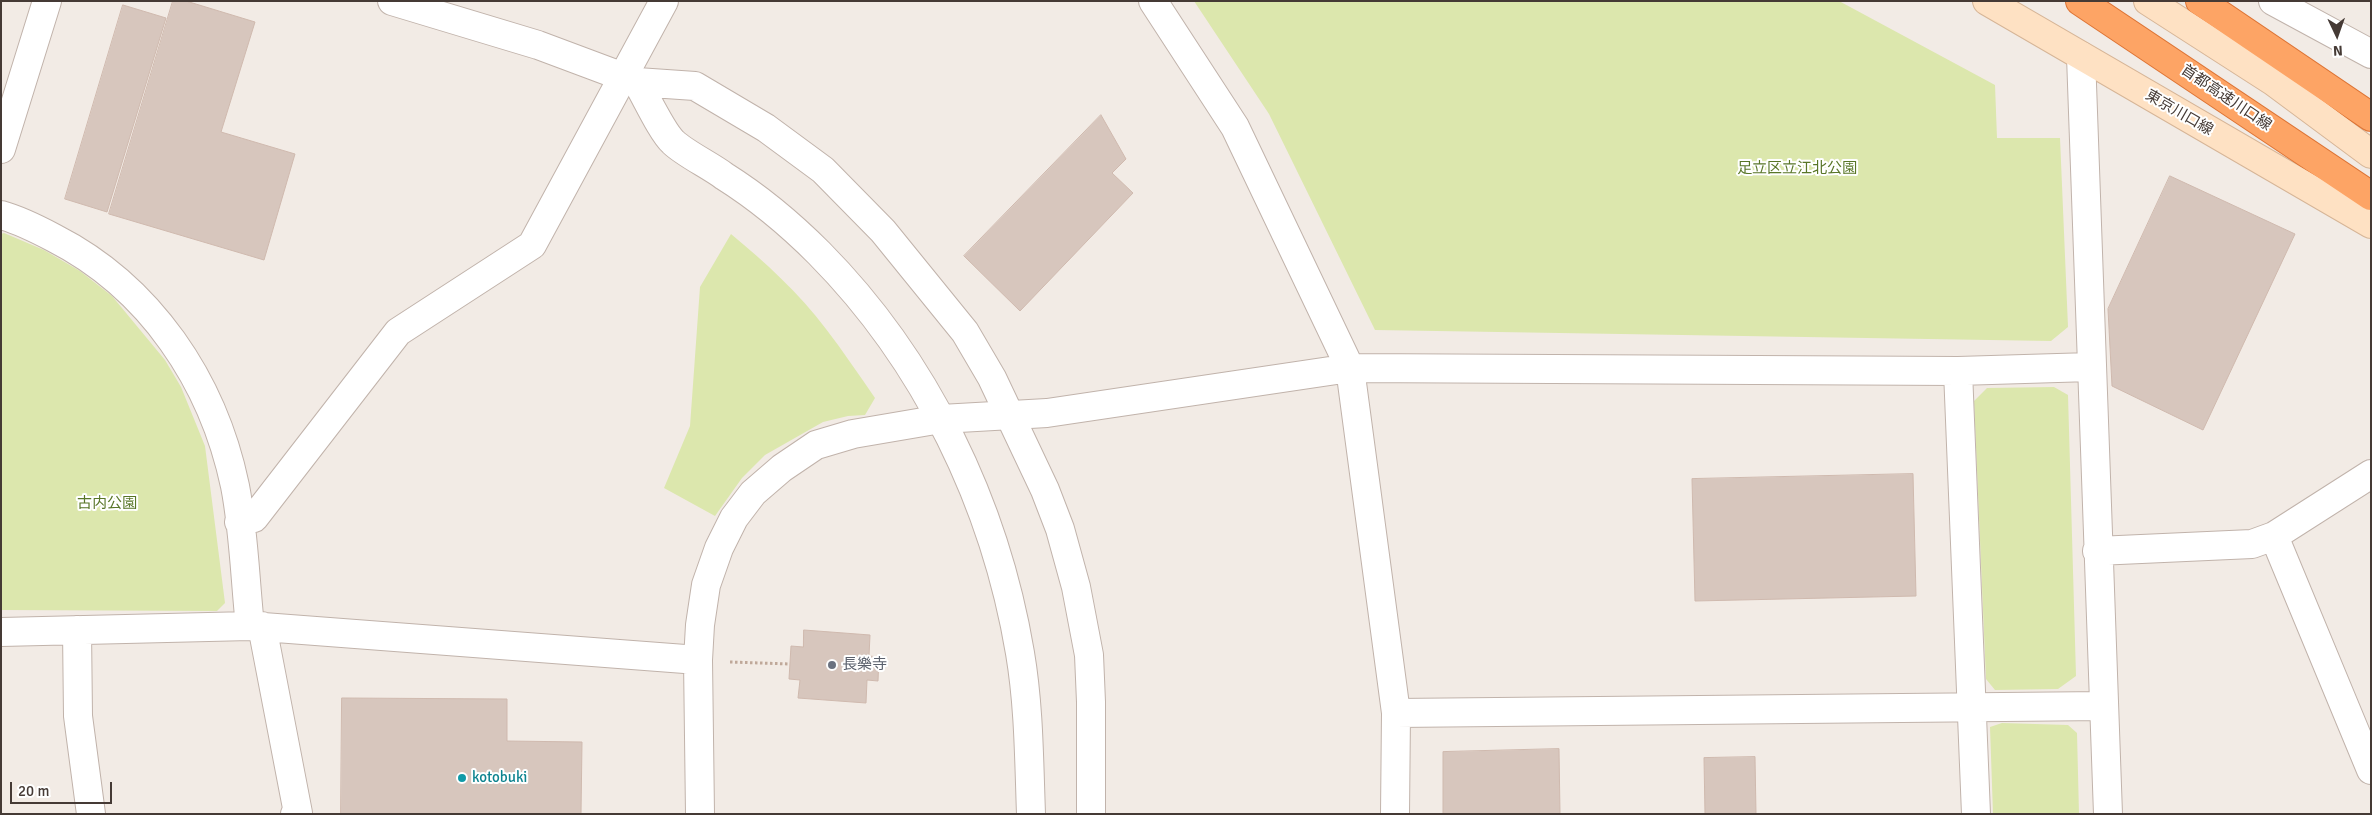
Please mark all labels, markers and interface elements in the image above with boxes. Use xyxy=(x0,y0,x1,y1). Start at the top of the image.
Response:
north arrow xyxy=(2312,10,2362,60)
text: N xyxy=(2332,42,2343,59)
street label: 首都高速川口線 xyxy=(2177,61,2275,135)
street label: 東京川口線 xyxy=(2142,86,2216,140)
park label: 足立区立江北公園 xyxy=(1737,160,1857,178)
park label: 古内公園 xyxy=(77,495,137,513)
place label: 長樂寺 xyxy=(842,656,887,674)
marker: 長樂寺 xyxy=(826,659,838,671)
place label: kotobuki xyxy=(472,769,527,787)
scale bar xyxy=(12,772,115,804)
marker: kotobuki xyxy=(456,772,468,784)
text: 20 m xyxy=(18,782,49,800)

